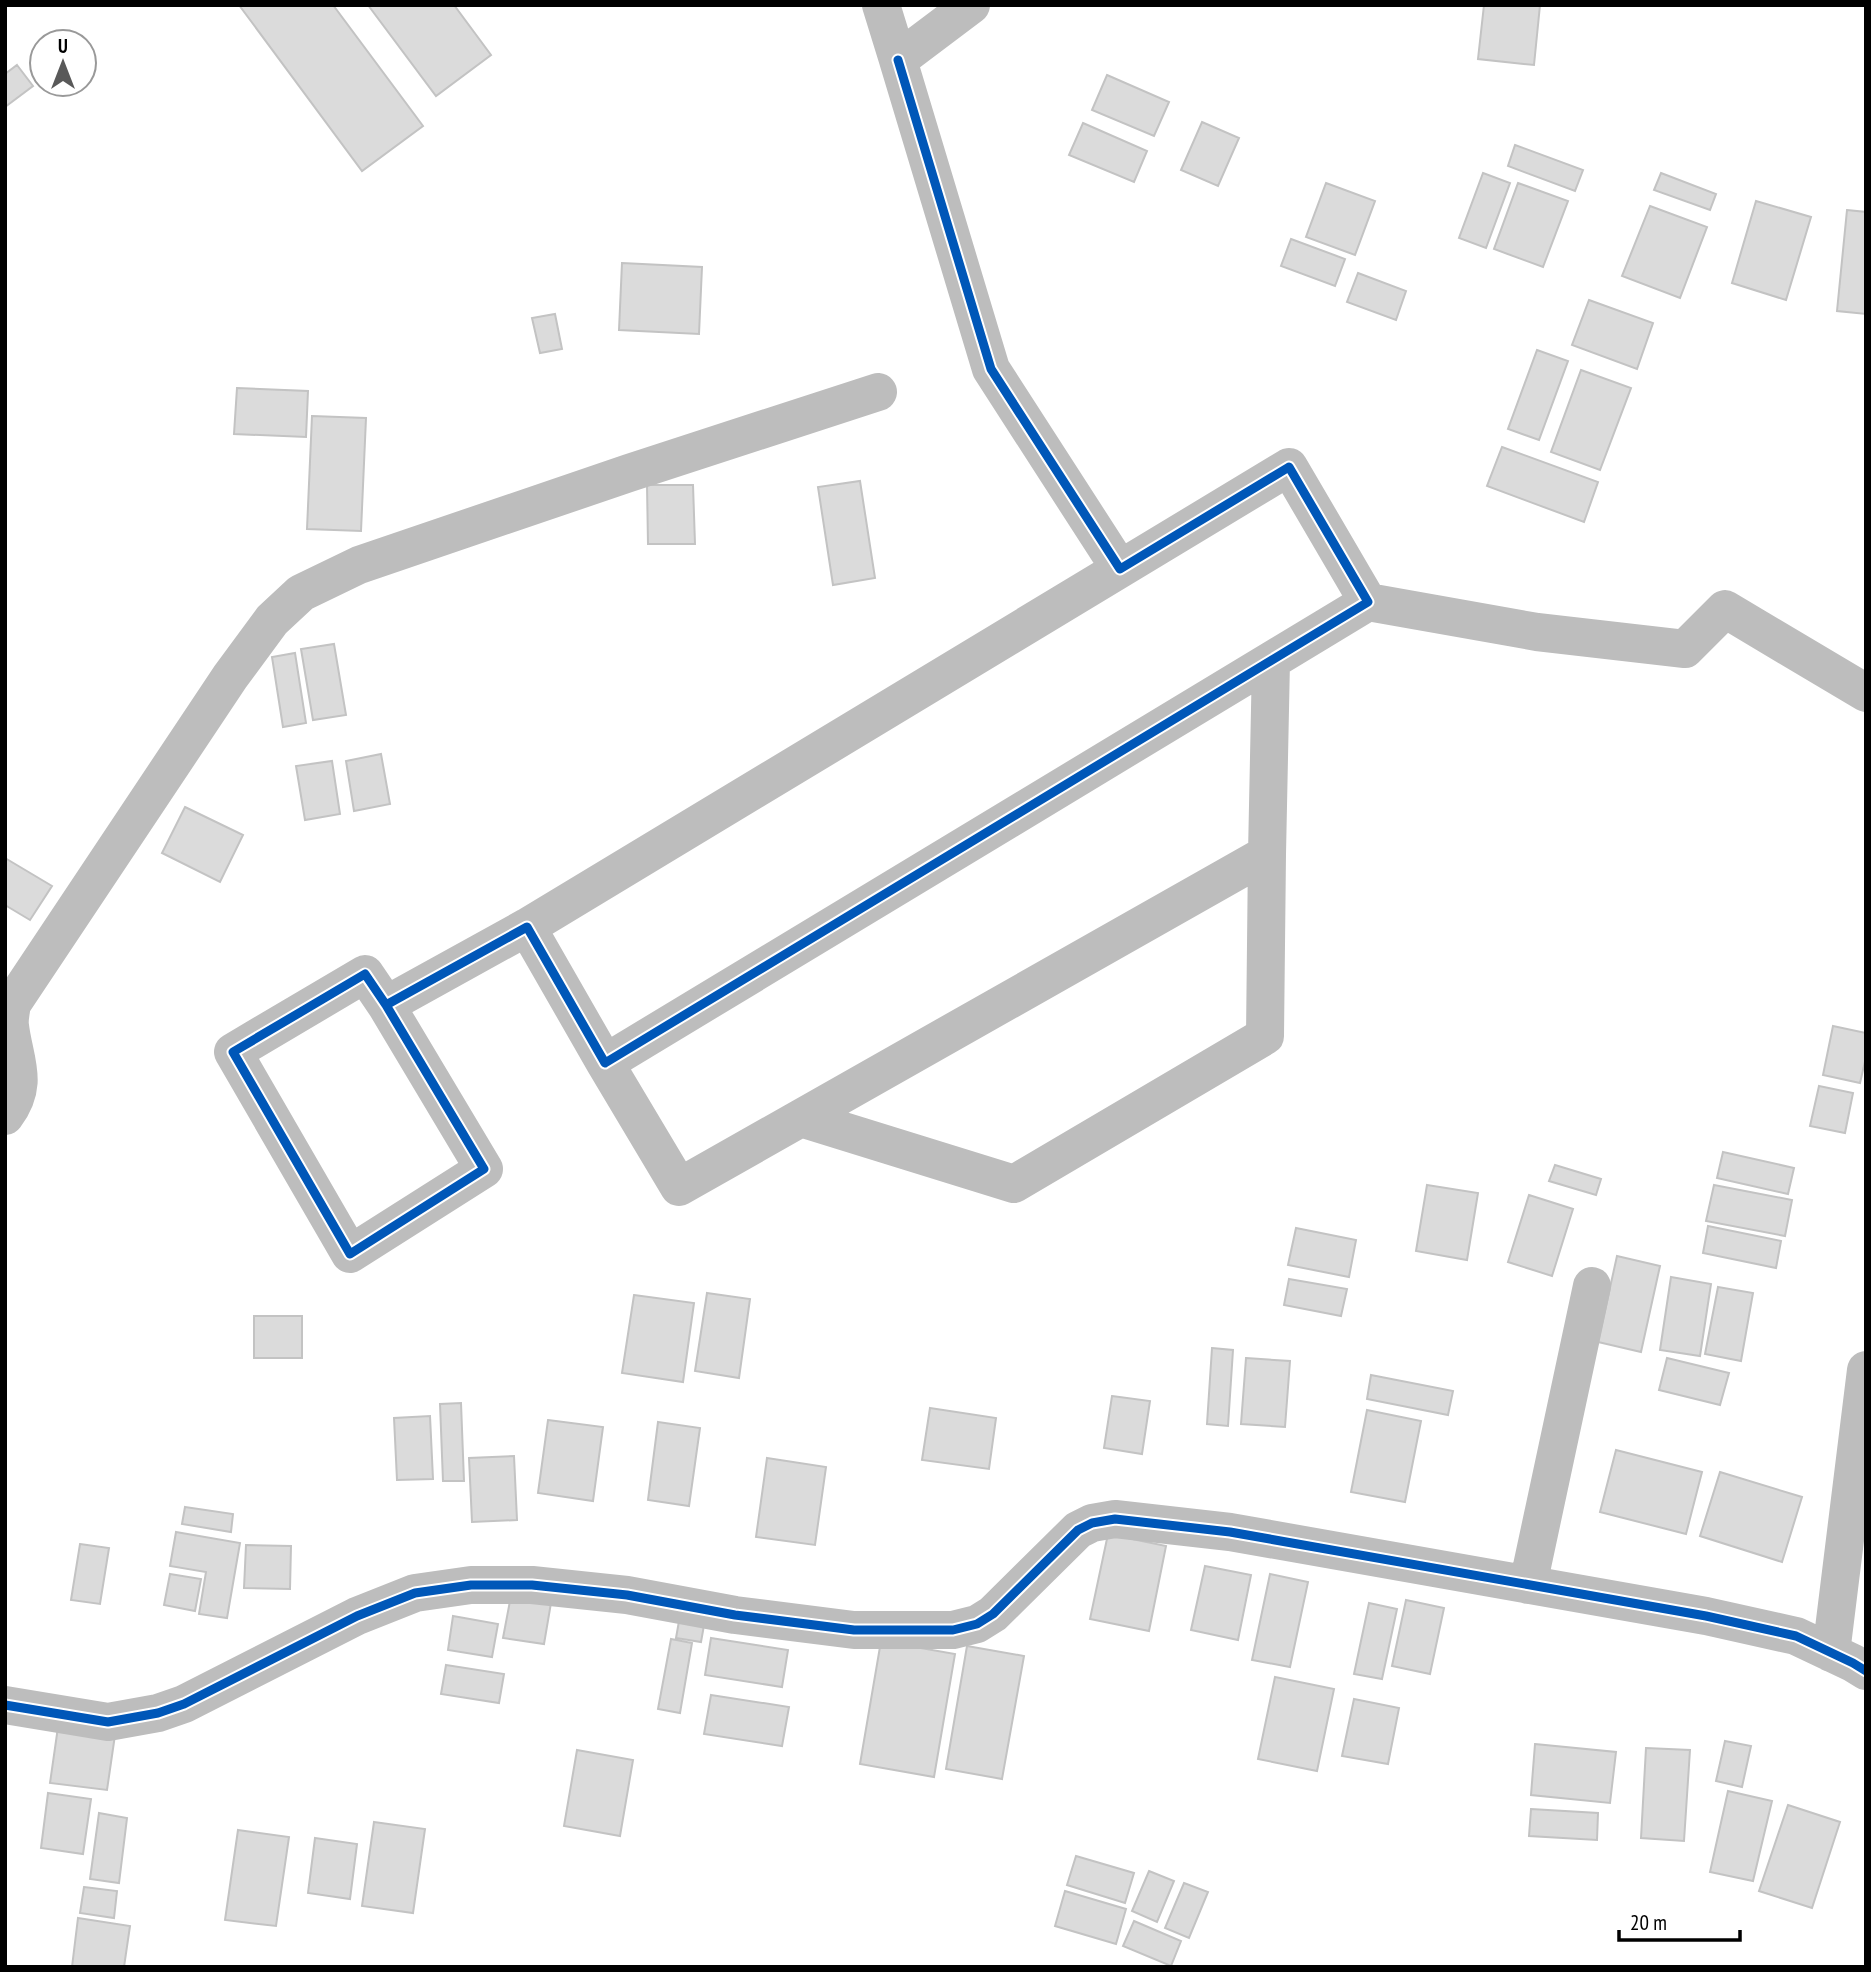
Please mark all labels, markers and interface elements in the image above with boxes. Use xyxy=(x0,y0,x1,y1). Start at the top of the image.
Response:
north arrow xyxy=(28,28,98,98)
text: U xyxy=(58,34,68,58)
scale bar xyxy=(1619,1898,1740,1942)
text: 20 m xyxy=(1630,1909,1667,1936)

